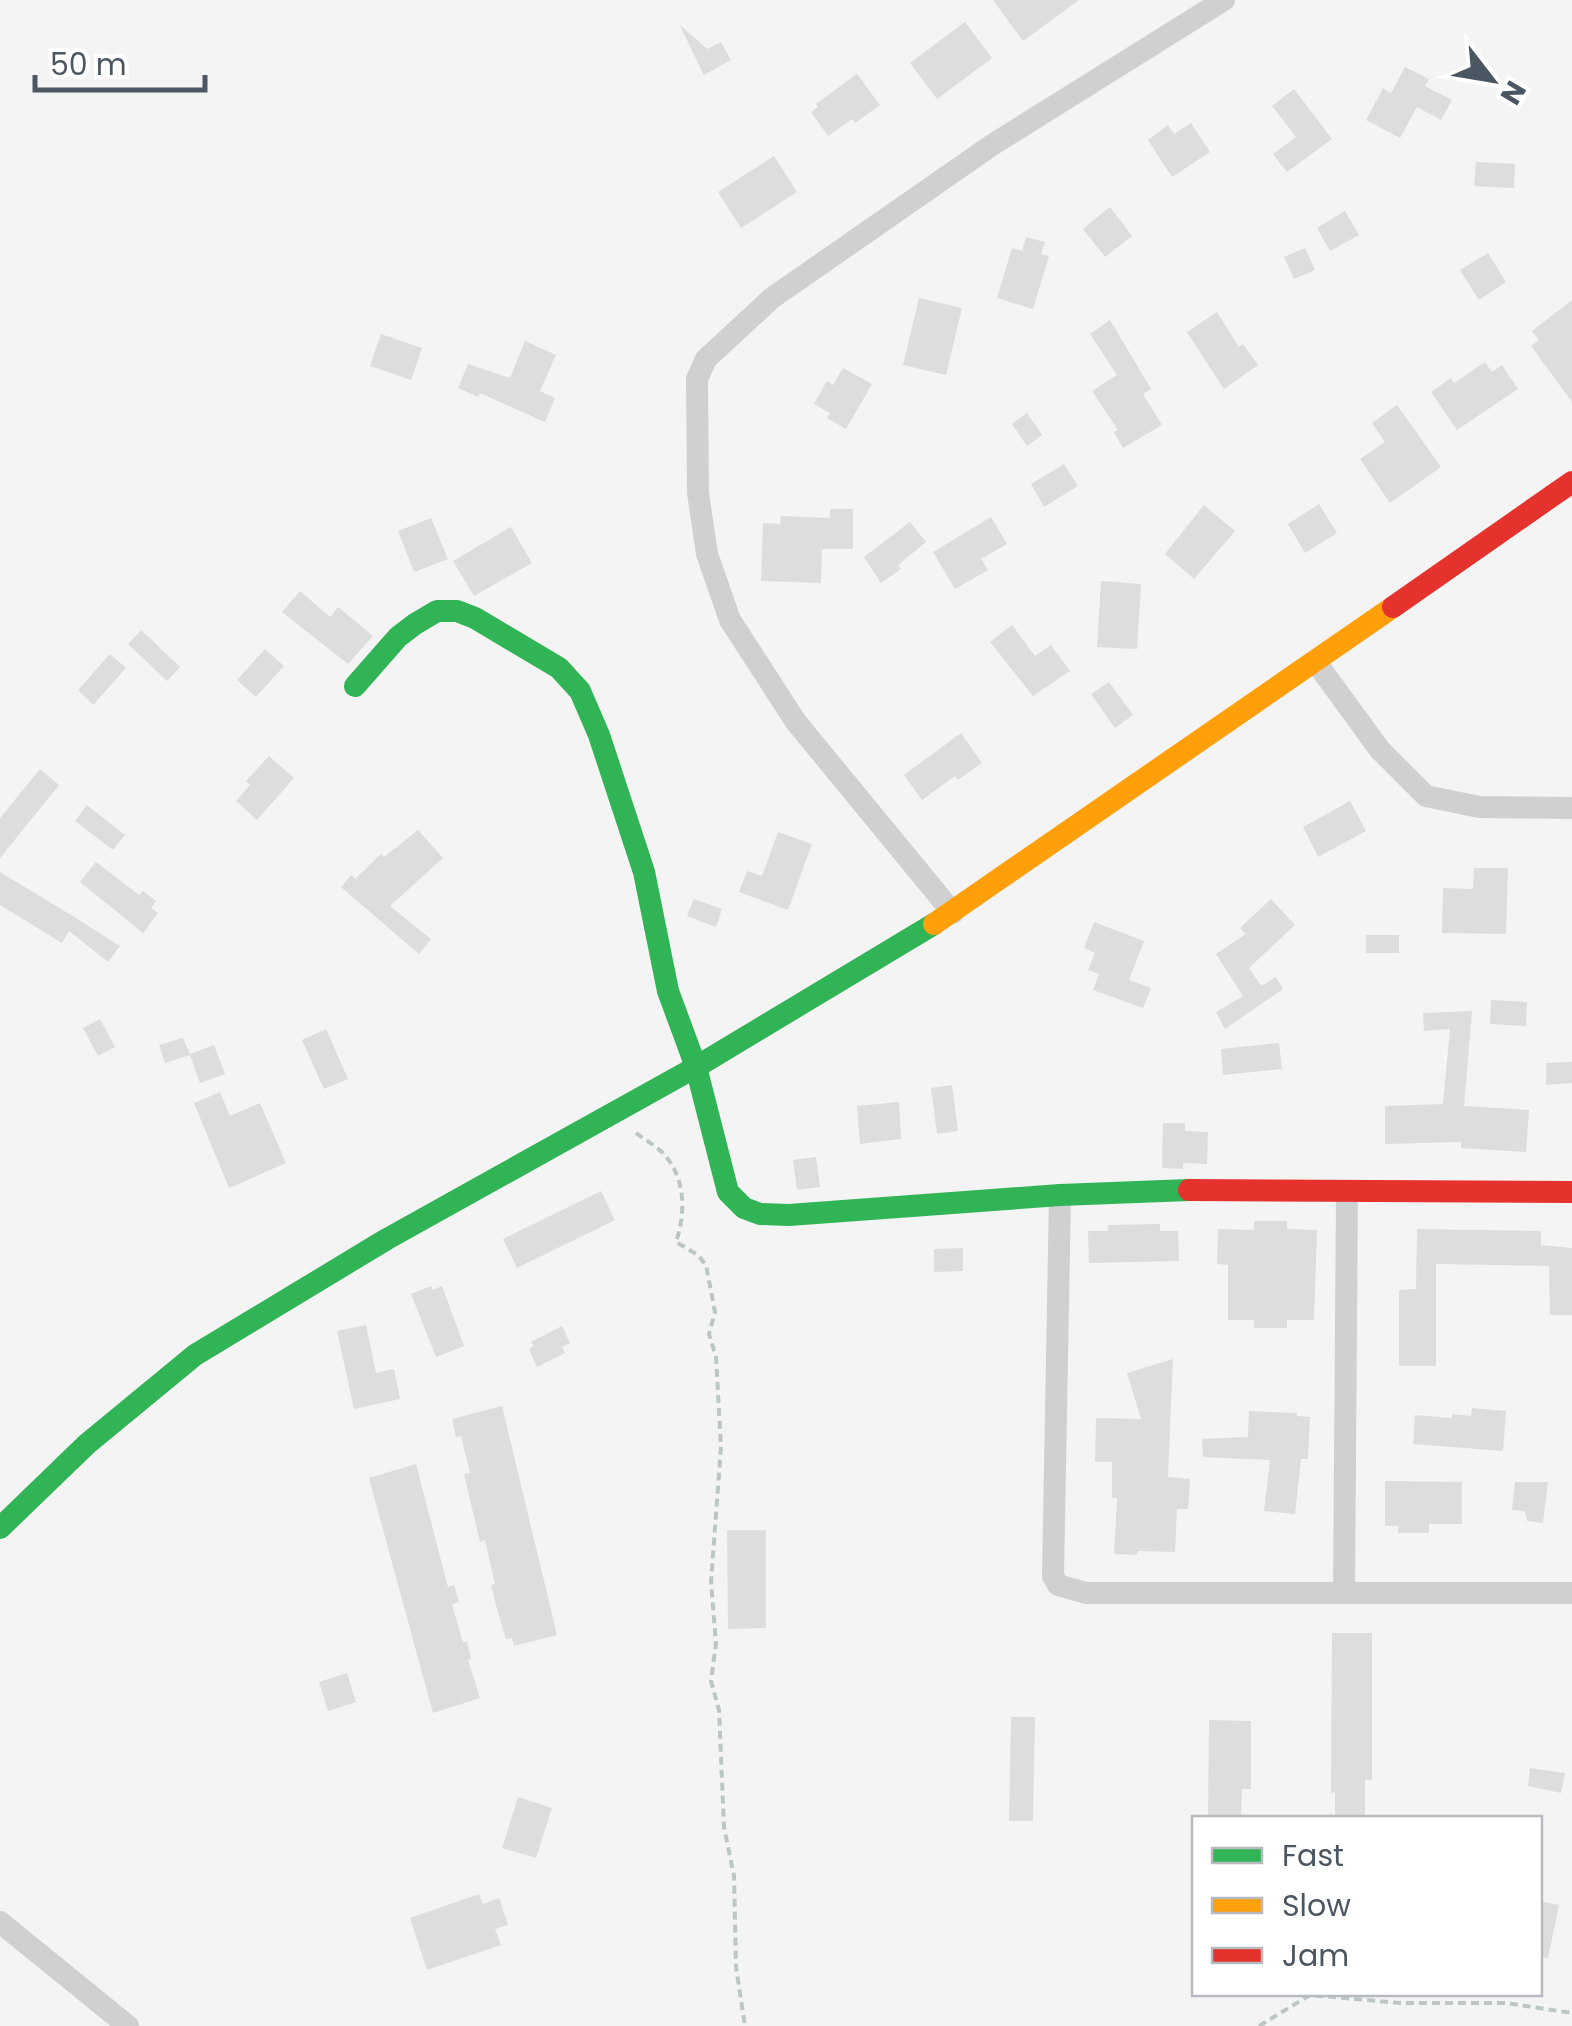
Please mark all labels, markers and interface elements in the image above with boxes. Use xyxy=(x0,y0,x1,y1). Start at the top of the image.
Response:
scale bar xyxy=(35,30,205,92)
north arrow xyxy=(1442,30,1542,130)
text: 50 m xyxy=(50,43,127,86)
text: N xyxy=(1491,74,1535,112)
legend xyxy=(1192,1816,1542,1996)
text: Fast xyxy=(1282,1834,1344,1877)
text: Slow xyxy=(1282,1884,1351,1927)
text: Jam xyxy=(1282,1934,1349,1977)

